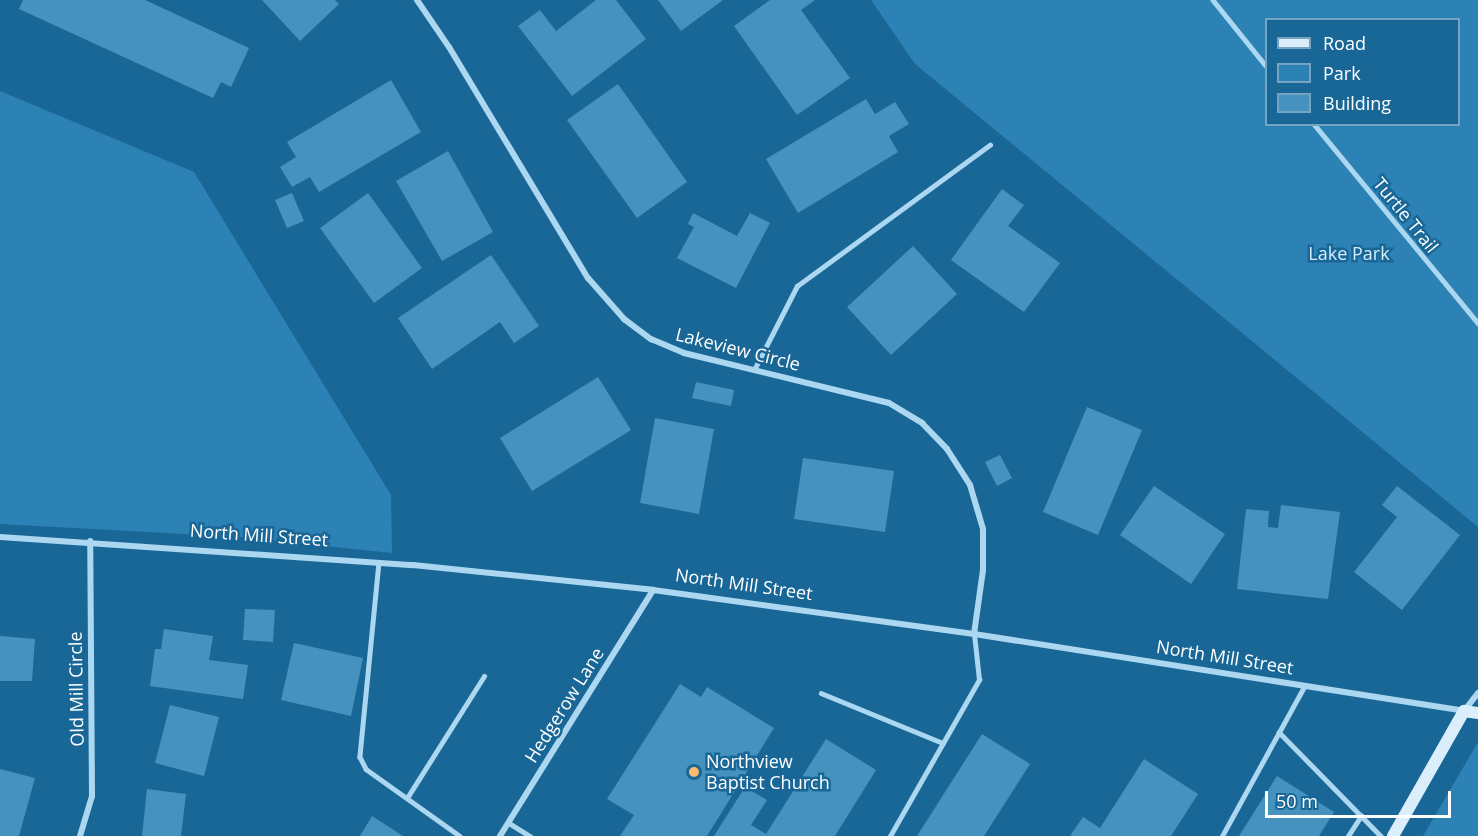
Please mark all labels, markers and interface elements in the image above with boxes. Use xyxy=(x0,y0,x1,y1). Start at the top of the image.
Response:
legend xyxy=(1265,18,1460,126)
text: Road xyxy=(1323,31,1366,55)
text: Park xyxy=(1323,61,1361,85)
text: Building xyxy=(1323,91,1391,115)
street label: Turtle Trail xyxy=(1369,173,1443,257)
park label: Lake Park xyxy=(1308,242,1390,264)
street label: Lakeview Circle xyxy=(673,323,803,375)
street label: North Mill Street xyxy=(189,519,329,551)
street label: North Mill Street xyxy=(674,564,814,604)
street label: Old Mill Circle xyxy=(64,631,88,747)
street label: North Mill Street xyxy=(1155,635,1295,679)
street label: Hedgerow Lane xyxy=(520,643,608,767)
place label: Northview Baptist Church xyxy=(706,751,830,794)
marker: Northview Baptist Church xyxy=(687,765,701,779)
scale bar xyxy=(1268,779,1454,817)
text: 50 m xyxy=(1276,789,1318,813)

